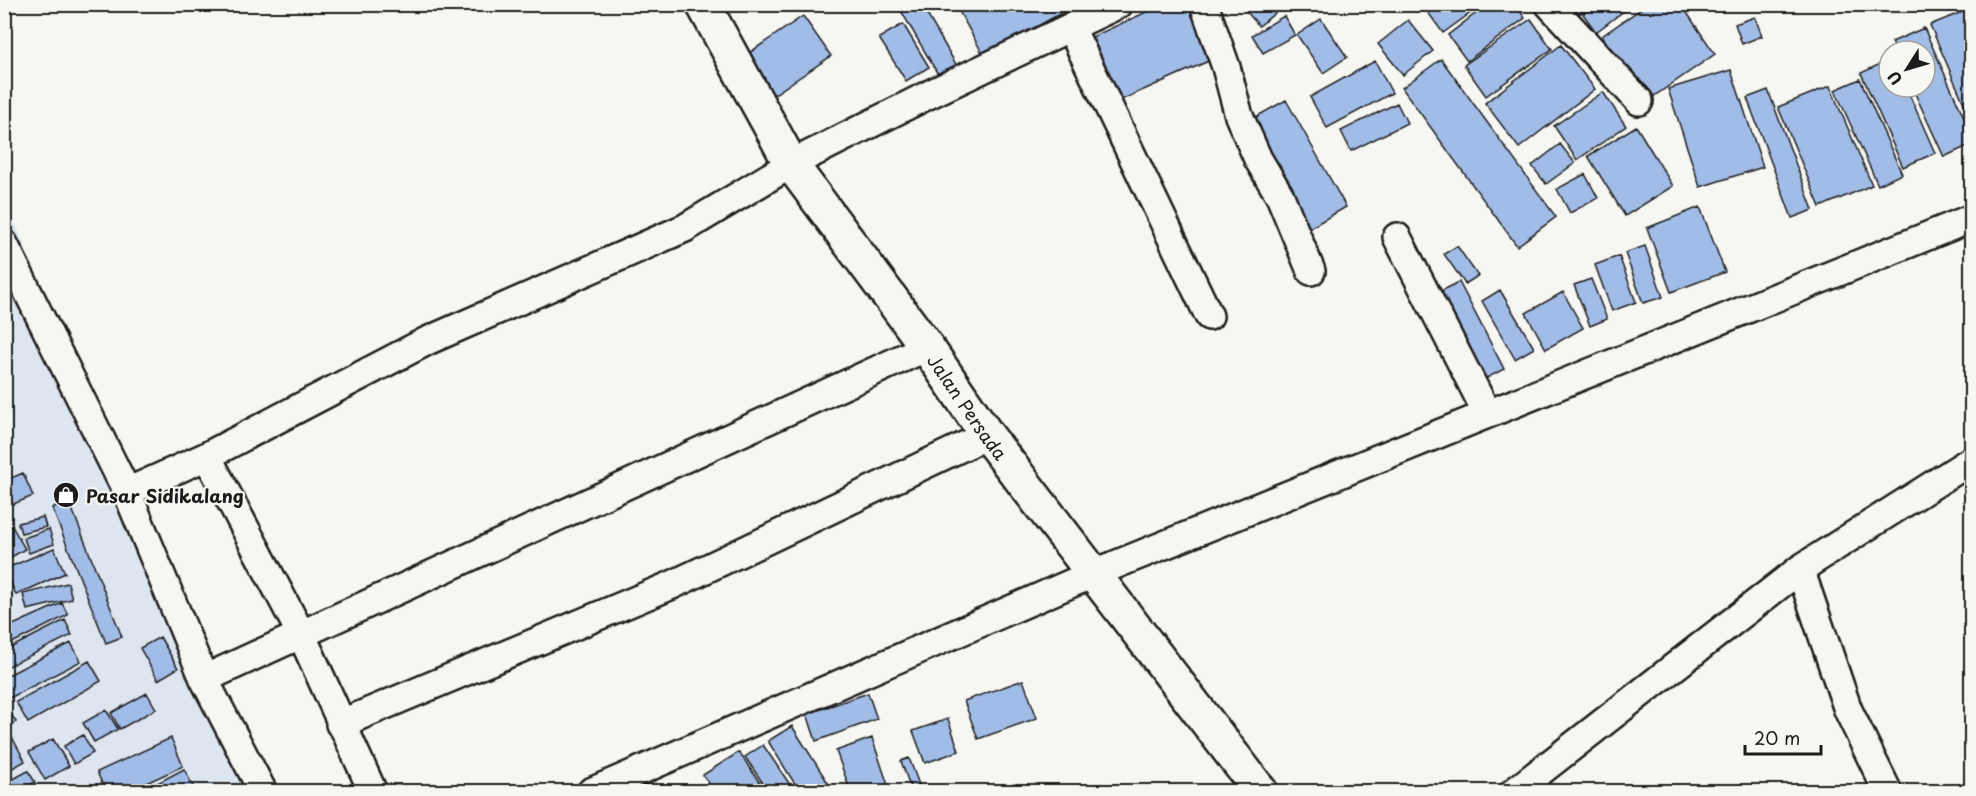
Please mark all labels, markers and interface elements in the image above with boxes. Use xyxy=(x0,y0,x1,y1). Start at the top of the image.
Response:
north arrow xyxy=(1877,39,1937,99)
text: U xyxy=(1881,67,1907,91)
street label: Jalan Persada xyxy=(922,348,1015,466)
shop icon: Pasar Sidikalang xyxy=(51,480,81,510)
place label: Pasar Sidikalang xyxy=(86,482,244,509)
scale bar xyxy=(1745,718,1822,756)
text: 20 m xyxy=(1754,724,1800,751)

